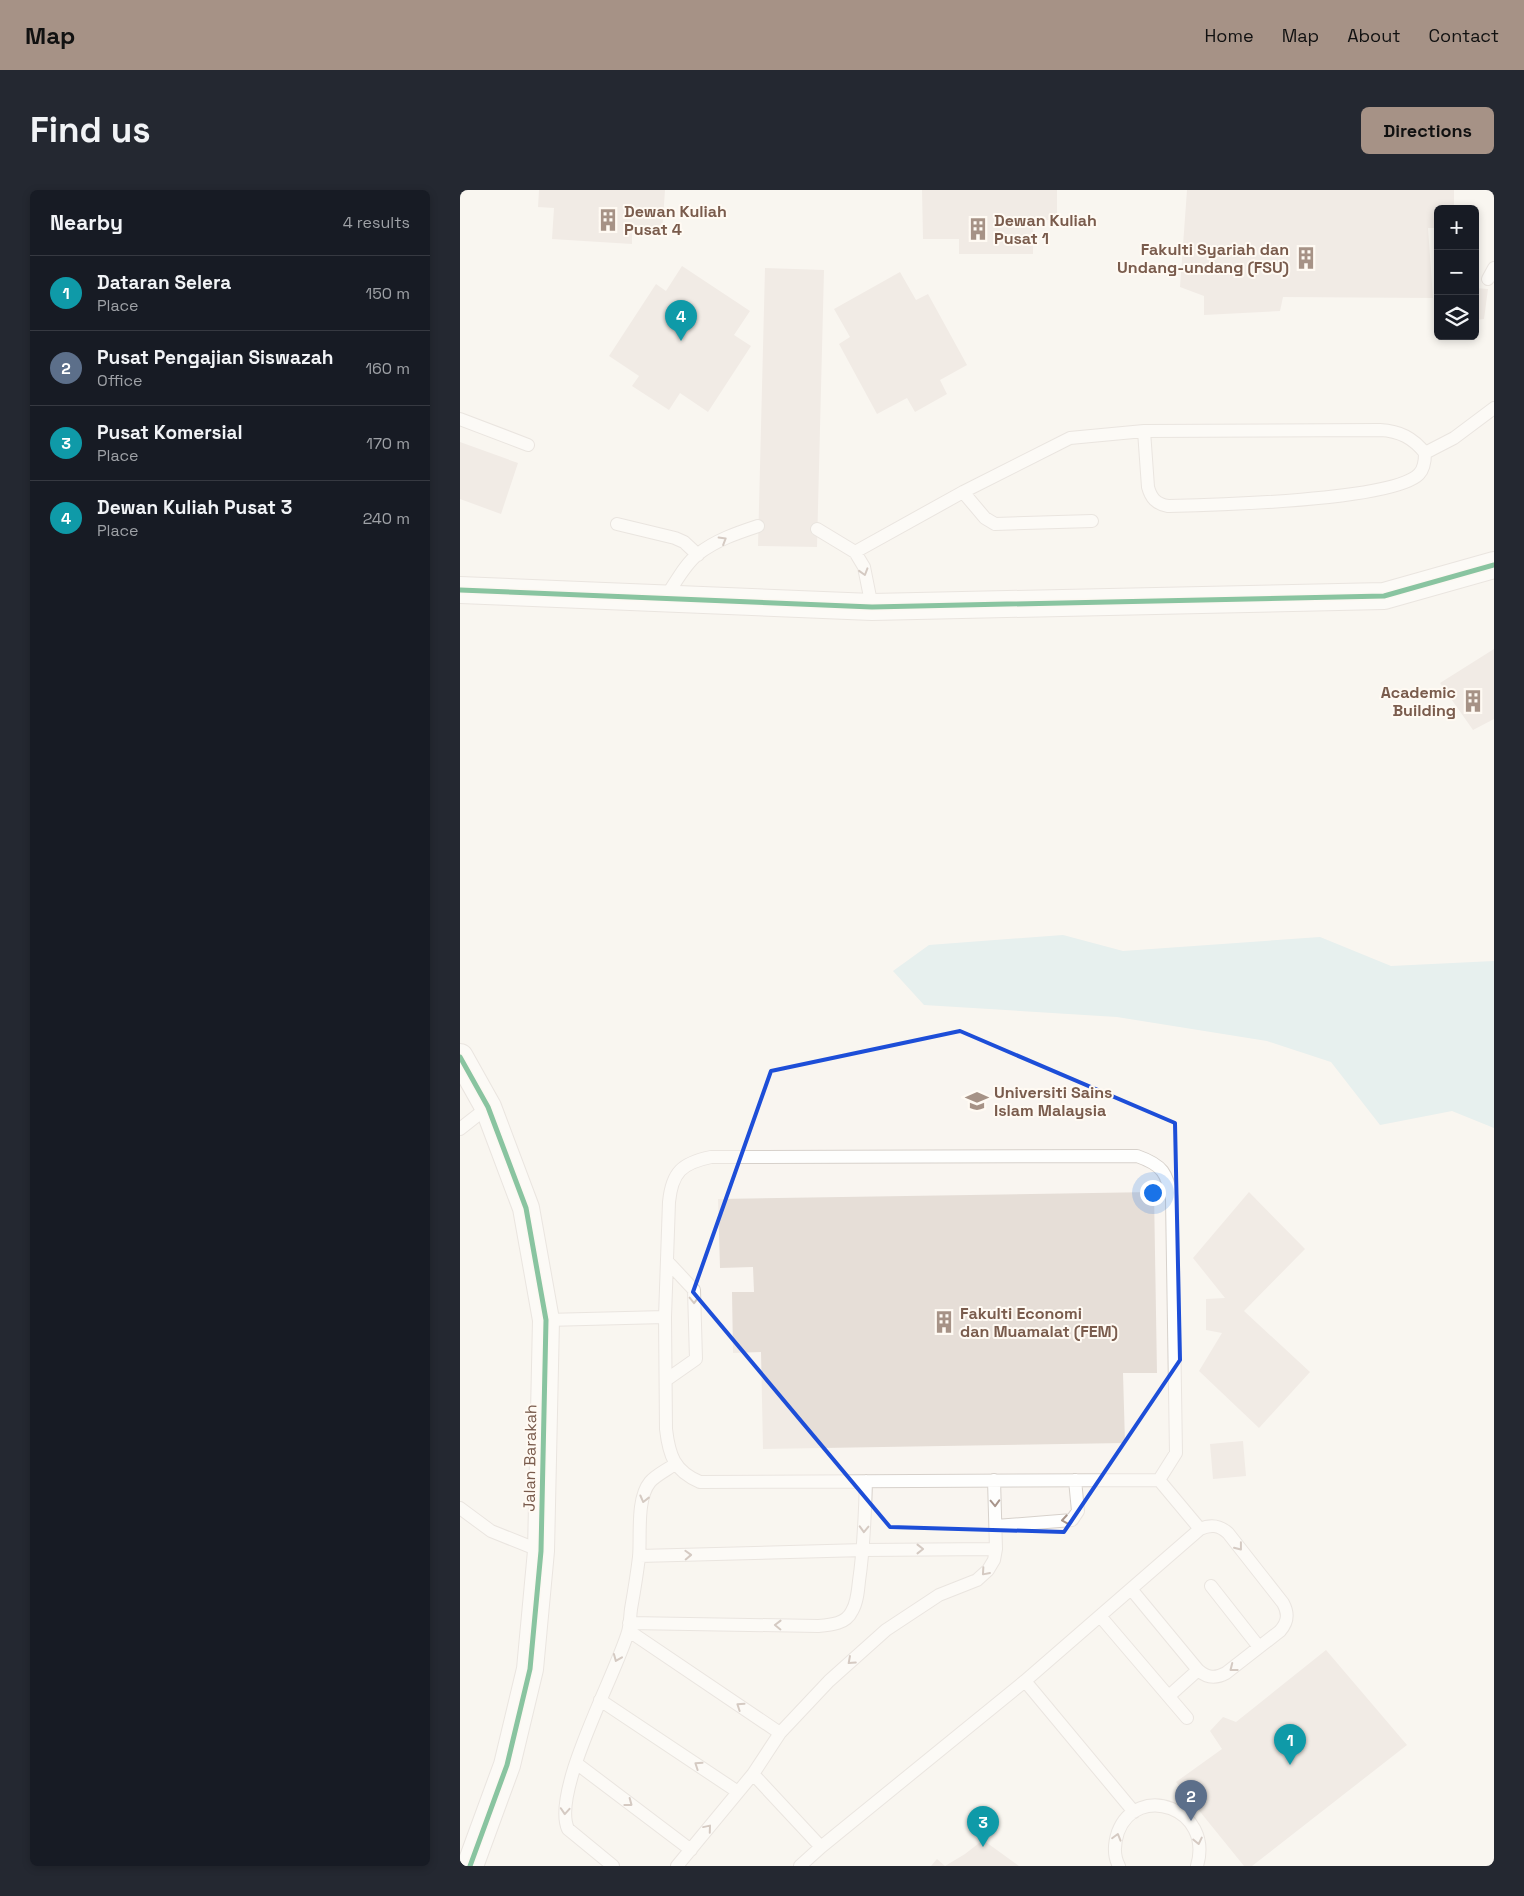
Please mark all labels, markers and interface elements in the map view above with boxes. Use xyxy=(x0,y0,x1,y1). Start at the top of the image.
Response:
text: Map xyxy=(25,20,75,51)
text: Home xyxy=(1205,24,1254,47)
text: Map xyxy=(1282,24,1319,47)
text: About xyxy=(1347,24,1401,47)
text: Contact xyxy=(1429,24,1499,47)
button: Directions xyxy=(1361,107,1494,154)
text: Find us xyxy=(30,108,151,152)
place label: Dewan Kuliah Pusat 4 xyxy=(624,201,727,240)
map controls xyxy=(1434,205,1479,340)
button: + xyxy=(1434,205,1479,250)
building icon: Dewan Kuliah Pusat 4 xyxy=(595,207,621,233)
text: Nearby xyxy=(50,209,123,236)
place label: Dewan Kuliah Pusat 1 xyxy=(994,210,1097,249)
text: 4 results xyxy=(343,212,410,233)
building icon: Dewan Kuliah Pusat 1 xyxy=(965,216,991,242)
place label: Fakulti Syariah dan Undang-undang (FSU) xyxy=(1117,239,1289,278)
building icon: Fakulti Syariah dan Undang-undang (FSU) xyxy=(1293,245,1319,271)
button: − xyxy=(1434,250,1479,295)
text: Dataran Selera xyxy=(97,270,231,295)
text: 1 xyxy=(62,283,70,304)
text: 150 m xyxy=(366,283,410,304)
text: Place xyxy=(97,295,139,316)
button: layers xyxy=(1434,295,1479,340)
pin: 4 xyxy=(665,300,697,341)
text: Pusat Pengajian Siswazah xyxy=(97,345,333,370)
text: 2 xyxy=(61,358,71,379)
text: 160 m xyxy=(365,358,410,379)
text: Office xyxy=(97,370,143,391)
text: Pusat Komersial xyxy=(97,420,243,445)
text: 3 xyxy=(61,433,71,454)
text: 170 m xyxy=(366,433,410,454)
text: Place xyxy=(97,445,139,466)
text: Dewan Kuliah Pusat 3 xyxy=(97,495,292,520)
text: 4 xyxy=(61,508,71,529)
text: 240 m xyxy=(363,508,410,529)
text: Place xyxy=(97,520,139,541)
one-way arrow xyxy=(717,536,726,546)
one-way arrow xyxy=(859,567,869,575)
place label: Academic Building xyxy=(1381,682,1456,721)
building icon: Academic Building xyxy=(1460,688,1486,714)
place label: Universiti Sains Islam Malaysia xyxy=(994,1082,1112,1121)
school or university icon: Universiti Sains Islam Malaysia xyxy=(964,1088,990,1114)
your location xyxy=(1140,1180,1166,1206)
one-way arrow xyxy=(689,1296,700,1304)
place label: Fakulti Economi dan Muamalat (FEM) xyxy=(960,1303,1118,1342)
building icon: Fakulti Economi dan Muamalat (FEM) xyxy=(931,1309,957,1335)
street label: Jalan Barakah xyxy=(519,1404,541,1512)
one-way arrow xyxy=(639,1495,650,1504)
one-way arrow xyxy=(990,1500,1000,1507)
one-way arrow xyxy=(1061,1514,1070,1524)
one-way arrow xyxy=(859,1526,870,1534)
one-way arrow xyxy=(1233,1541,1241,1550)
one-way arrow xyxy=(916,1544,924,1554)
one-way arrow xyxy=(684,1549,692,1560)
one-way arrow xyxy=(982,1566,991,1575)
one-way arrow xyxy=(774,1620,782,1630)
one-way arrow xyxy=(613,1653,624,1662)
one-way arrow xyxy=(848,1655,857,1664)
one-way arrow xyxy=(1230,1662,1239,1670)
one-way arrow xyxy=(736,1703,746,1712)
pin: 1 xyxy=(1274,1724,1306,1765)
one-way arrow xyxy=(694,1762,704,1771)
pin: 2 xyxy=(1175,1780,1207,1821)
one-way arrow xyxy=(624,1797,633,1806)
pin: 3 xyxy=(967,1806,999,1847)
one-way arrow xyxy=(560,1808,571,1816)
one-way arrow xyxy=(703,1825,712,1834)
one-way arrow xyxy=(1112,1833,1122,1841)
one-way arrow xyxy=(1192,1836,1203,1845)

